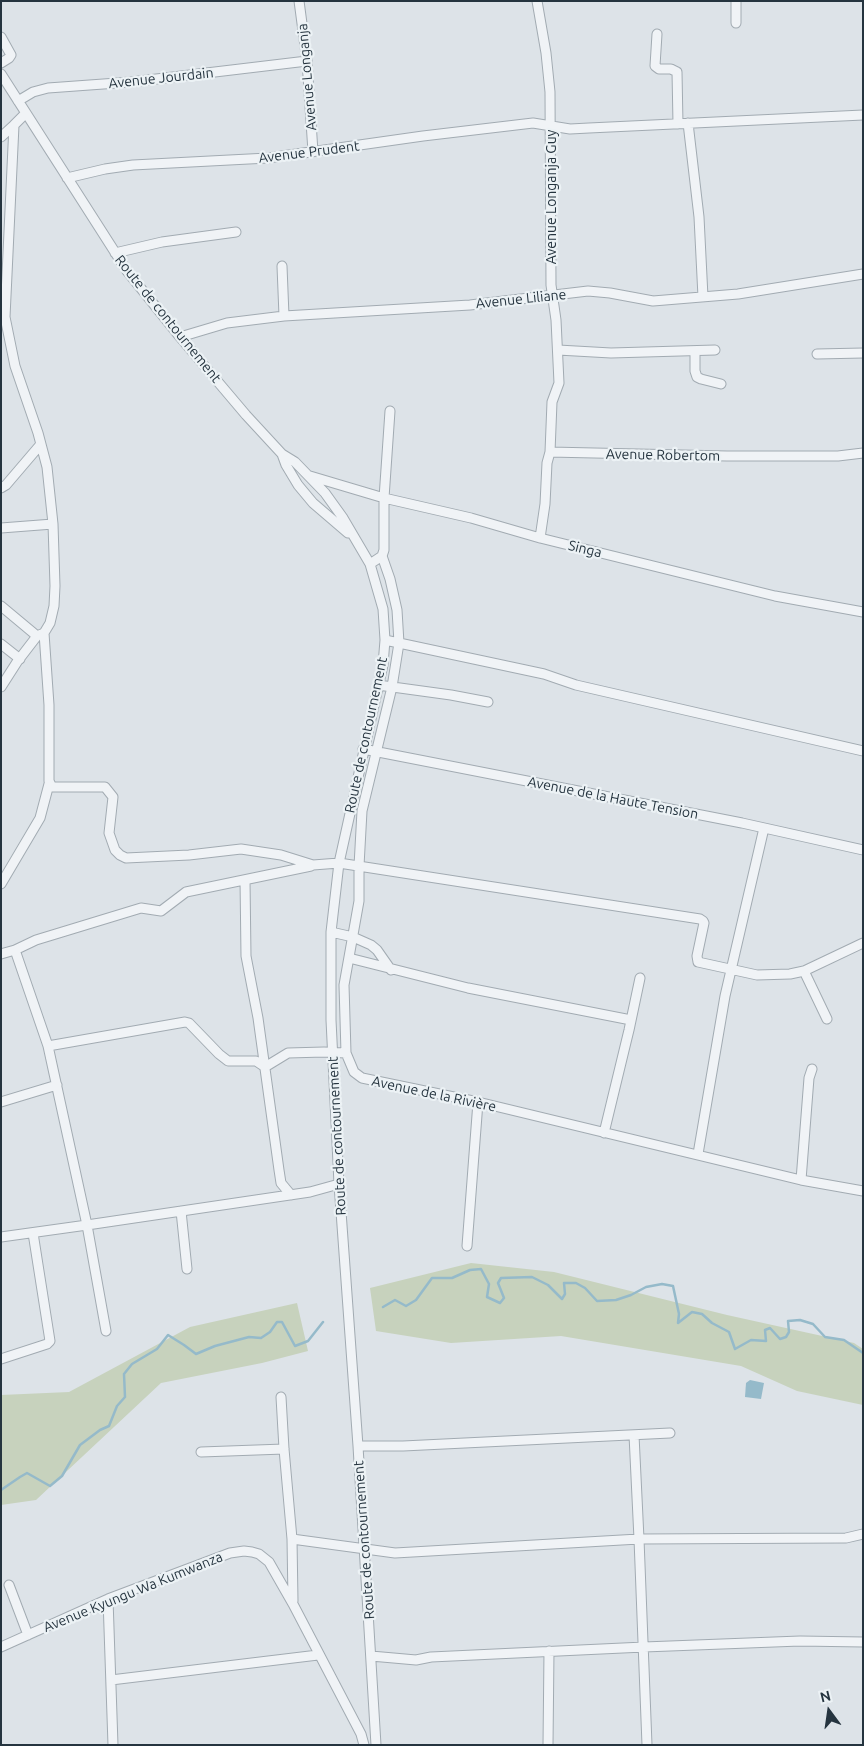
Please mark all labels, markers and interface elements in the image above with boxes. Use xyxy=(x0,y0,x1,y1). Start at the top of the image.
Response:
street label: Avenue Longanja xyxy=(294,23,320,131)
street label: Avenue Jourdain xyxy=(108,64,214,92)
street label: Avenue Longanja Guy xyxy=(543,130,559,264)
street label: Avenue Prudent xyxy=(258,137,360,167)
street label: Route de contournement xyxy=(111,252,225,386)
street label: Avenue Liliane xyxy=(475,286,567,312)
street label: Avenue Robertom xyxy=(606,446,720,464)
street label: Singa xyxy=(566,537,604,561)
street label: Route de contournement xyxy=(341,655,391,815)
street label: Avenue de la Haute Tension xyxy=(526,773,700,823)
street label: Route de contournement xyxy=(324,1056,350,1216)
street label: Avenue de la Rivière xyxy=(370,1073,498,1115)
street label: Route de contournement xyxy=(350,1460,378,1620)
street label: Avenue Kyungu Wa Kumwanza xyxy=(41,1548,225,1636)
north arrow xyxy=(804,1686,854,1736)
text: N xyxy=(818,1687,832,1705)

